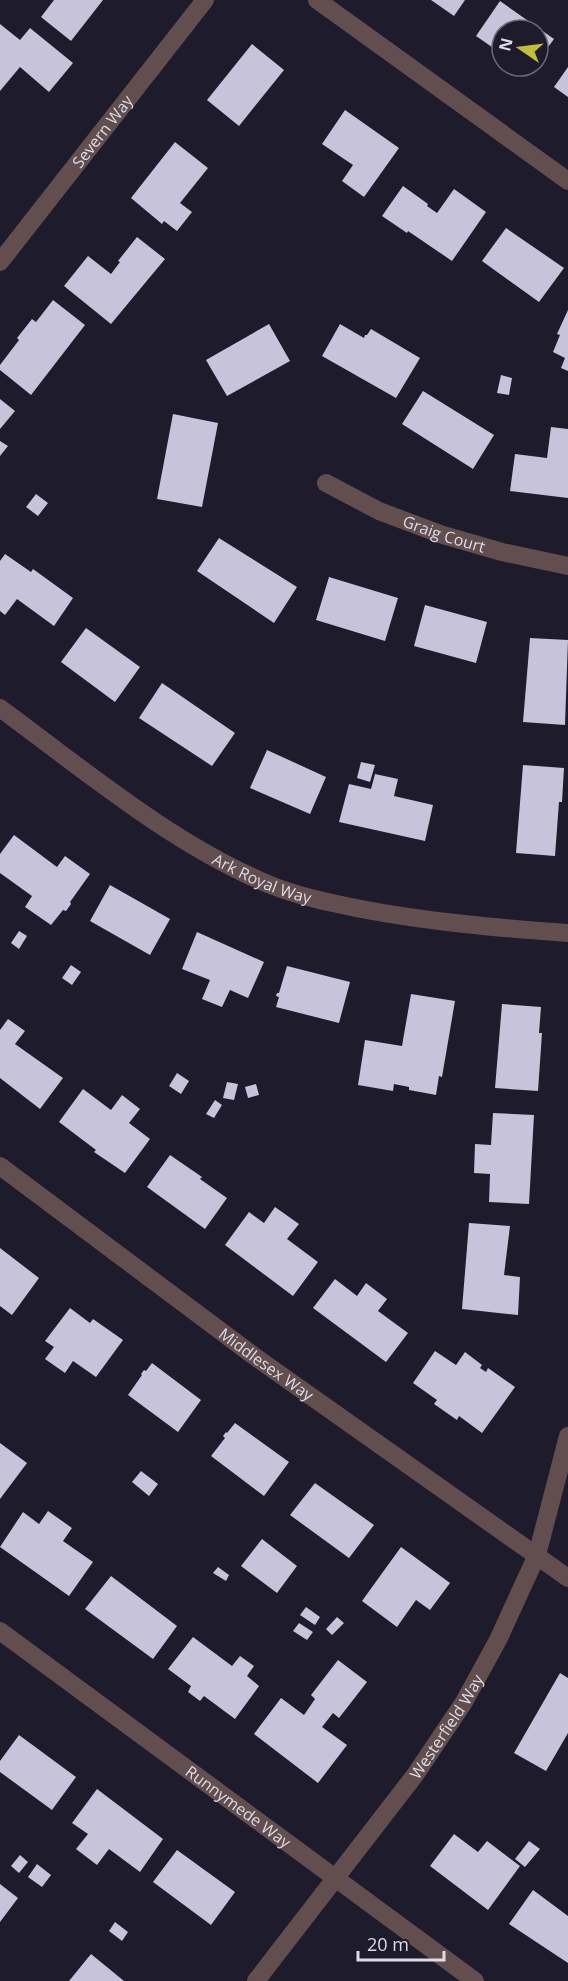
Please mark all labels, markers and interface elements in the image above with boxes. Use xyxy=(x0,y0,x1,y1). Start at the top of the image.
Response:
north arrow xyxy=(490,18,550,78)
text: N xyxy=(493,35,518,53)
street label: Severn Way xyxy=(67,89,138,172)
street label: Graig Court xyxy=(400,510,488,558)
street label: Ark Royal Way xyxy=(209,848,315,909)
street label: Middlesex Way xyxy=(214,1323,319,1406)
street label: Westerfield Way xyxy=(404,1669,489,1783)
street label: Runnymede Way xyxy=(181,1760,296,1853)
scale bar xyxy=(358,1924,444,1962)
text: 20 m xyxy=(367,1932,409,1956)

